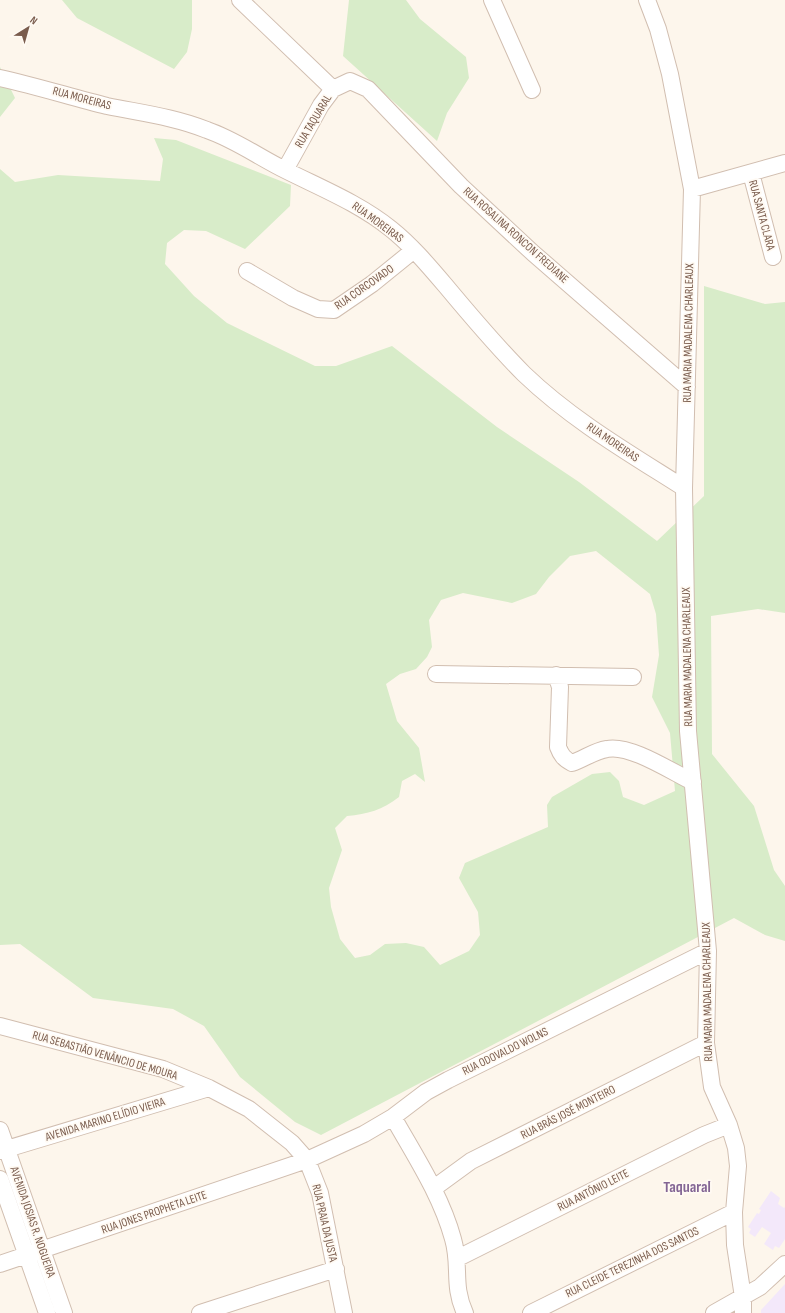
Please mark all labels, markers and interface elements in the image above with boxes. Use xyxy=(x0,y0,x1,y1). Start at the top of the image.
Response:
north arrow xyxy=(8,8,48,48)
text: N xyxy=(27,13,40,27)
street label: RUA MOREIRAS xyxy=(51,83,113,114)
street label: RUA TAQUARAL xyxy=(292,91,336,151)
street label: RUA SANTA CLARA xyxy=(745,178,778,253)
street label: RUA ROSALINA RONCON FREDIANE xyxy=(460,184,572,287)
street label: RUA MOREIRAS xyxy=(349,199,406,246)
street label: RUA CORCOVADO xyxy=(332,261,397,313)
street label: RUA MARIA MADALENA CHARLEAUX xyxy=(680,262,697,403)
street label: RUA MOREIRAS xyxy=(584,419,642,465)
street label: RUA MARIA MADALENA CHARLEAUX xyxy=(679,586,696,727)
street label: RUA MARIA MADALENA CHARLEAUX xyxy=(699,921,716,1062)
street label: RUA ODOVALDO WOLNS xyxy=(460,1024,551,1079)
street label: RUA SEBASTIÃO VENÂNCIO DE MOURA xyxy=(31,1028,180,1084)
street label: RUA BRÁS JOSÉ MONTEIRO xyxy=(518,1082,618,1143)
street label: AVENIDA MARINO ELÍDIO VIEIRA xyxy=(43,1094,168,1145)
street label: AVENIDA JOSIAS R. NOGUEIRA xyxy=(6,1164,59,1280)
street label: RUA ANTÔNIO LEITE xyxy=(555,1166,632,1215)
district label: Taquaral xyxy=(663,1178,711,1197)
street label: RUA PRAIA DA JUSTA xyxy=(308,1183,341,1264)
street label: RUA JONES PROPHETA LEITE xyxy=(100,1187,209,1238)
street label: RUA CLEIDE TEREZINHA DOS SANTOS xyxy=(563,1224,701,1301)

